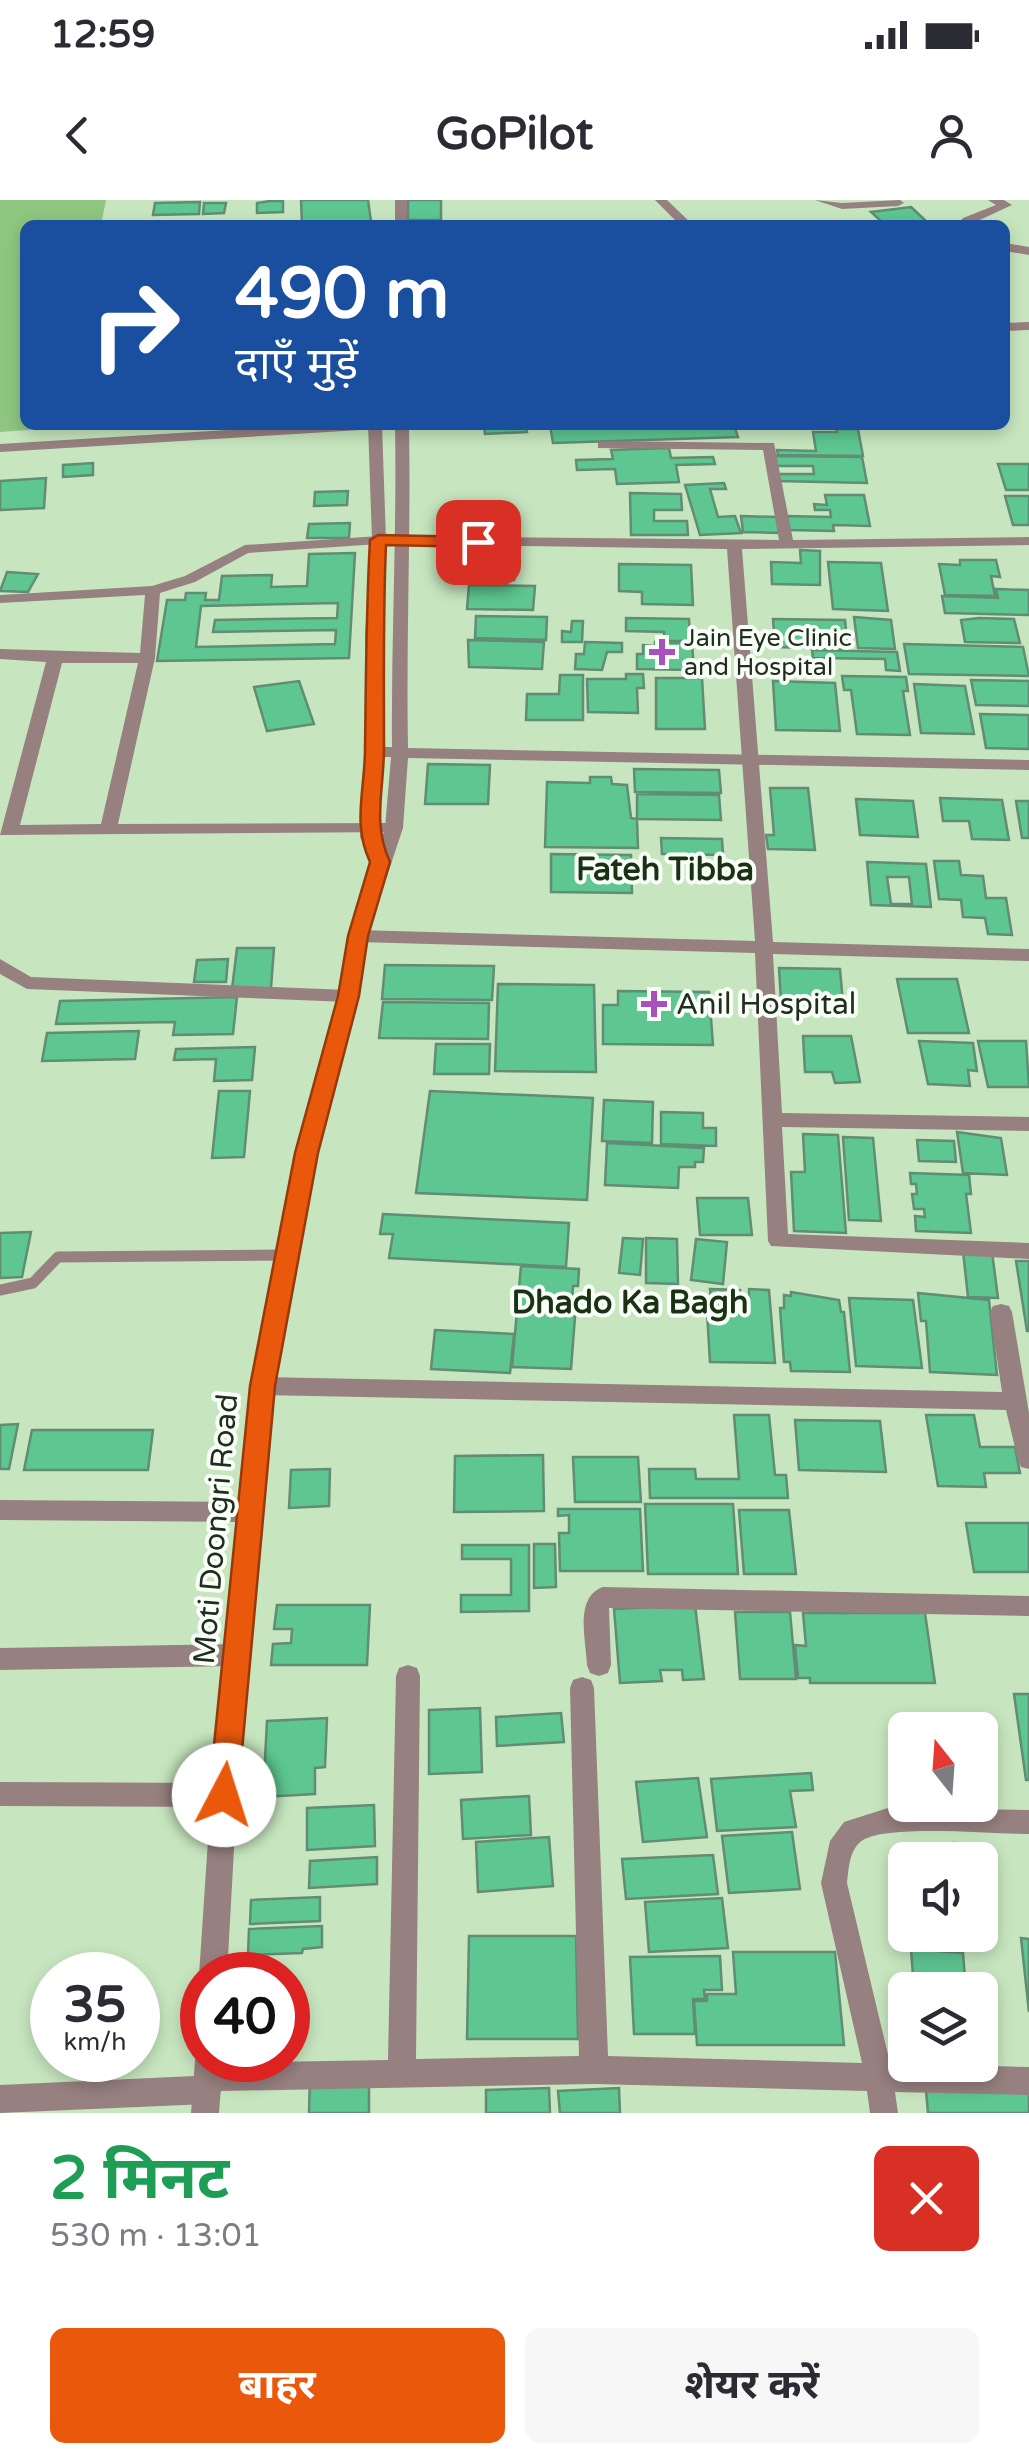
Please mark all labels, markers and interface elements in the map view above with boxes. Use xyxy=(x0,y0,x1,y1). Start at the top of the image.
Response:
text: 12:59 xyxy=(50,12,155,58)
icon: back xyxy=(50,108,105,163)
text: GoPilot xyxy=(436,108,593,162)
icon: person xyxy=(924,108,979,163)
text: 490 m xyxy=(235,253,449,337)
icon: right xyxy=(70,260,200,390)
text: दाएँ मुड़ें xyxy=(235,338,358,392)
pin xyxy=(436,500,521,585)
icon: arrive xyxy=(451,515,506,570)
place label: Jain Eye Clinic and Hospital xyxy=(684,623,852,682)
marker: Jain Eye Clinic and Hospital xyxy=(649,639,675,665)
district label: Fateh Tibba xyxy=(576,851,754,889)
place label: Anil Hospital xyxy=(676,986,856,1023)
marker: Anil Hospital xyxy=(641,991,667,1017)
district label: Dhado Ka Bagh xyxy=(512,1284,748,1322)
street label: Moti Doongri Road xyxy=(186,1392,246,1666)
north arrow xyxy=(888,1712,998,1822)
map controls xyxy=(888,1712,998,2082)
position arrow xyxy=(172,1743,276,1847)
button: sound xyxy=(888,1842,998,1952)
speed limit sign: 40 xyxy=(180,1952,310,2082)
button: layers xyxy=(888,1972,998,2082)
text: 35 xyxy=(64,1975,126,2035)
text: km/h xyxy=(64,2027,126,2057)
text: 2 मिनट xyxy=(50,2143,229,2215)
button: close xyxy=(874,2146,979,2251)
text: 530 m · 13:01 xyxy=(50,2217,262,2255)
button: बाहर xyxy=(50,2328,505,2443)
button: शेयर करें xyxy=(525,2328,979,2443)

